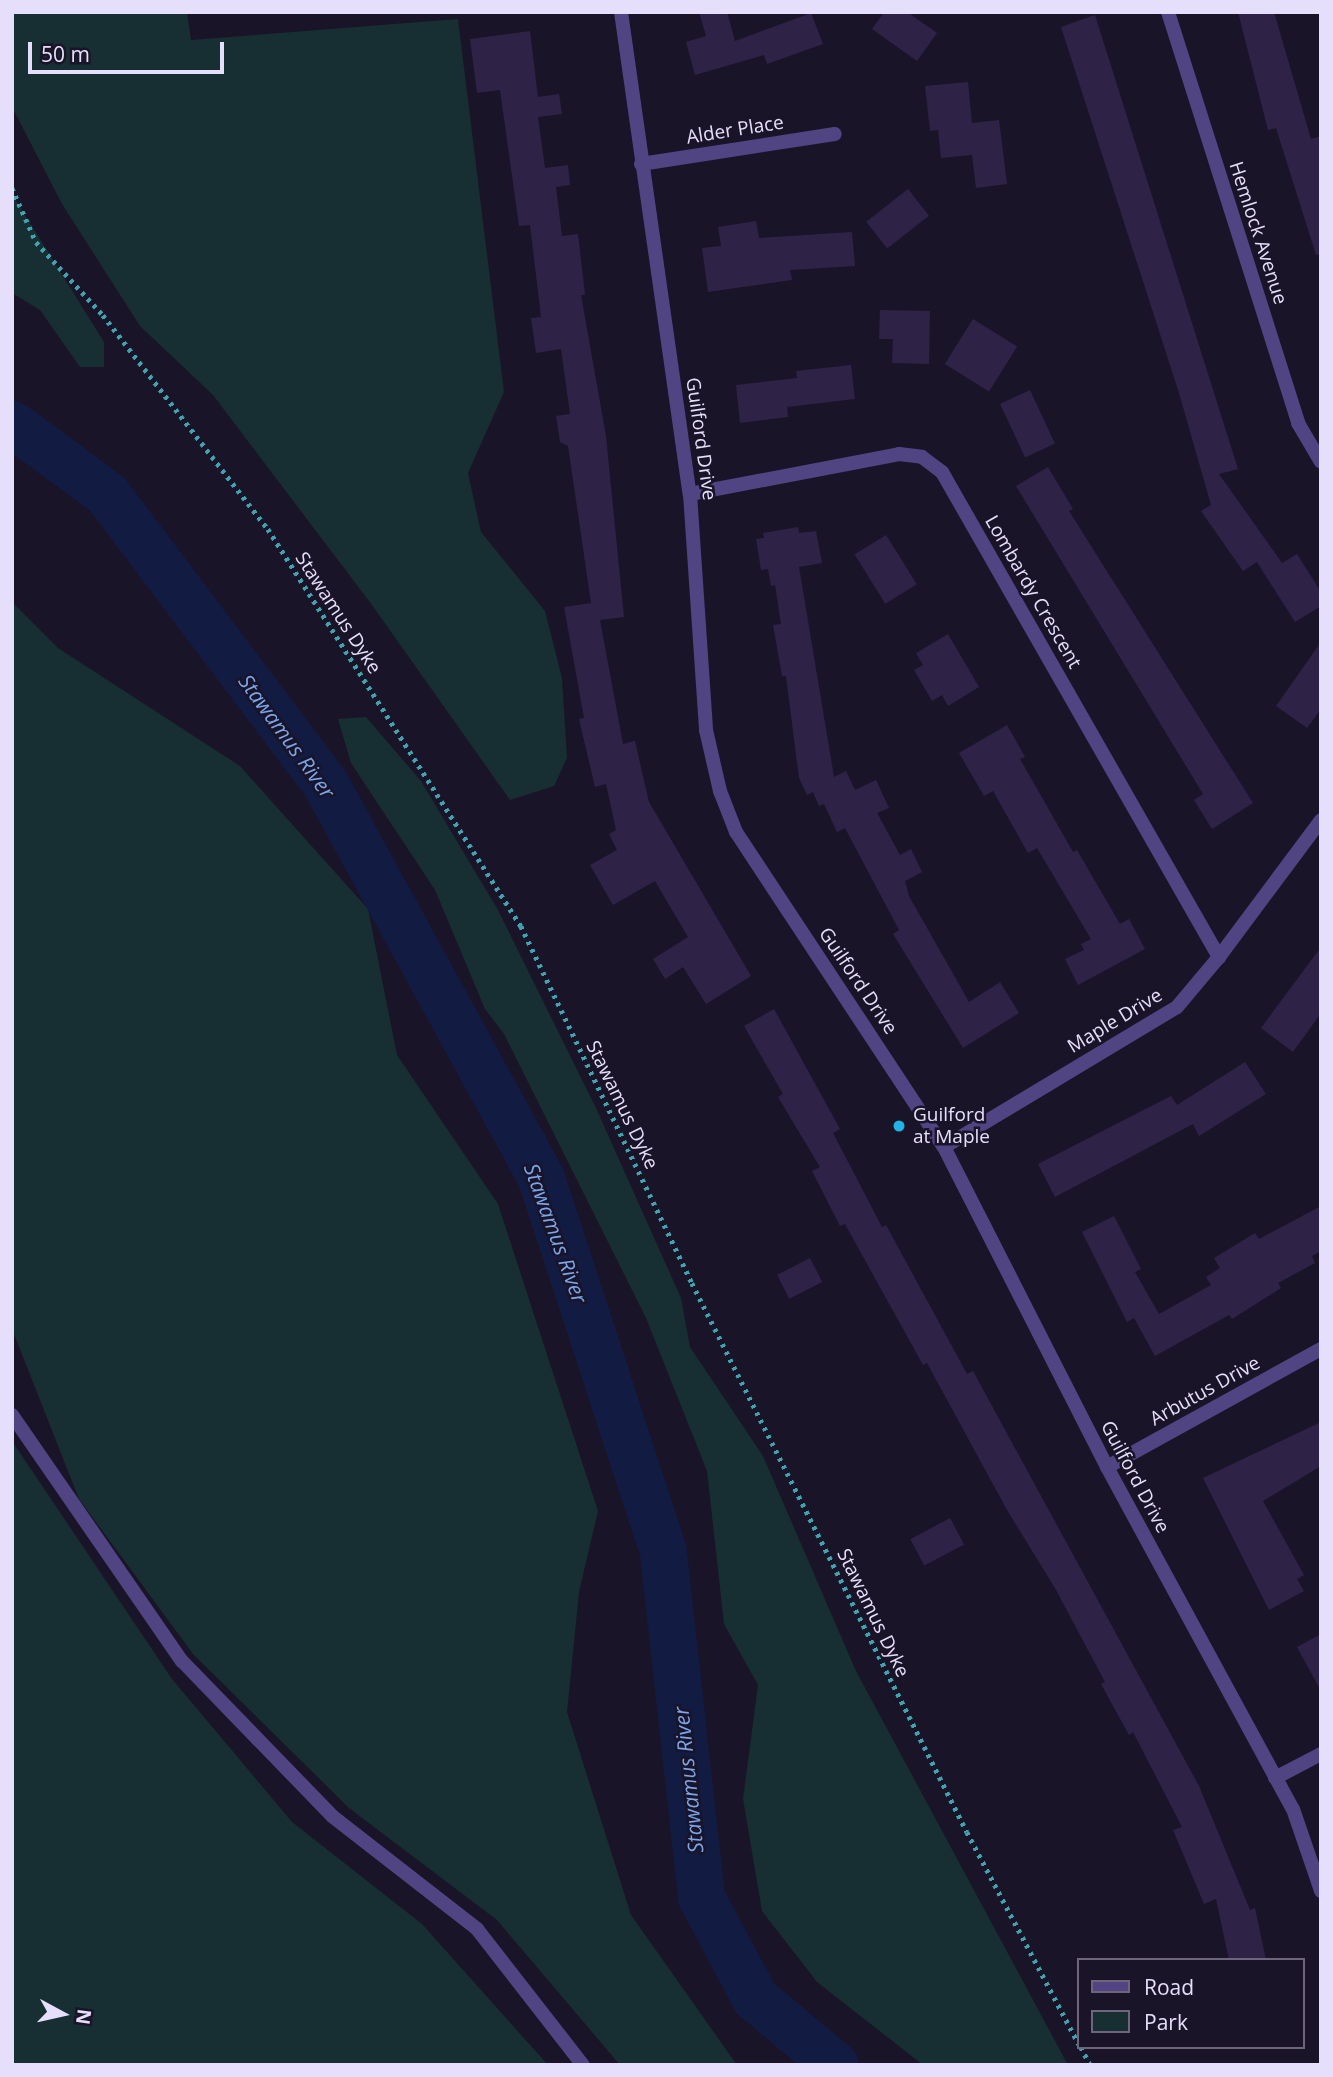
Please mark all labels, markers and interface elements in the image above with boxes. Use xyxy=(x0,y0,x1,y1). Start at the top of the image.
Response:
scale bar xyxy=(32,28,228,72)
text: 50 m xyxy=(41,40,90,68)
street label: Alder Place xyxy=(685,111,785,149)
street label: Hemlock Avenue xyxy=(1224,159,1292,307)
street label: Guilford Drive xyxy=(681,376,721,502)
street label: Lombardy Crescent xyxy=(980,512,1086,672)
street label: Stawamus Dyke xyxy=(290,548,386,678)
water label: Stawamus River xyxy=(234,669,340,803)
street label: Guilford Drive xyxy=(814,923,902,1039)
street label: Maple Drive xyxy=(1064,984,1166,1058)
street label: Stawamus Dyke xyxy=(581,1037,663,1173)
place label: Guilford at Maple xyxy=(913,1104,990,1148)
marker: Guilford at Maple xyxy=(891,1118,907,1134)
water label: Stawamus River xyxy=(519,1160,593,1306)
street label: Arbutus Drive xyxy=(1146,1351,1264,1431)
street label: Guilford Drive xyxy=(1096,1417,1174,1537)
street label: Stawamus Dyke xyxy=(832,1545,914,1681)
water label: Stawamus River xyxy=(668,1706,708,1854)
legend xyxy=(1078,1958,1305,2049)
text: Road xyxy=(1144,1973,1194,2001)
north arrow xyxy=(28,1979,98,2049)
text: N xyxy=(70,2007,98,2026)
text: Park xyxy=(1144,2008,1188,2036)

